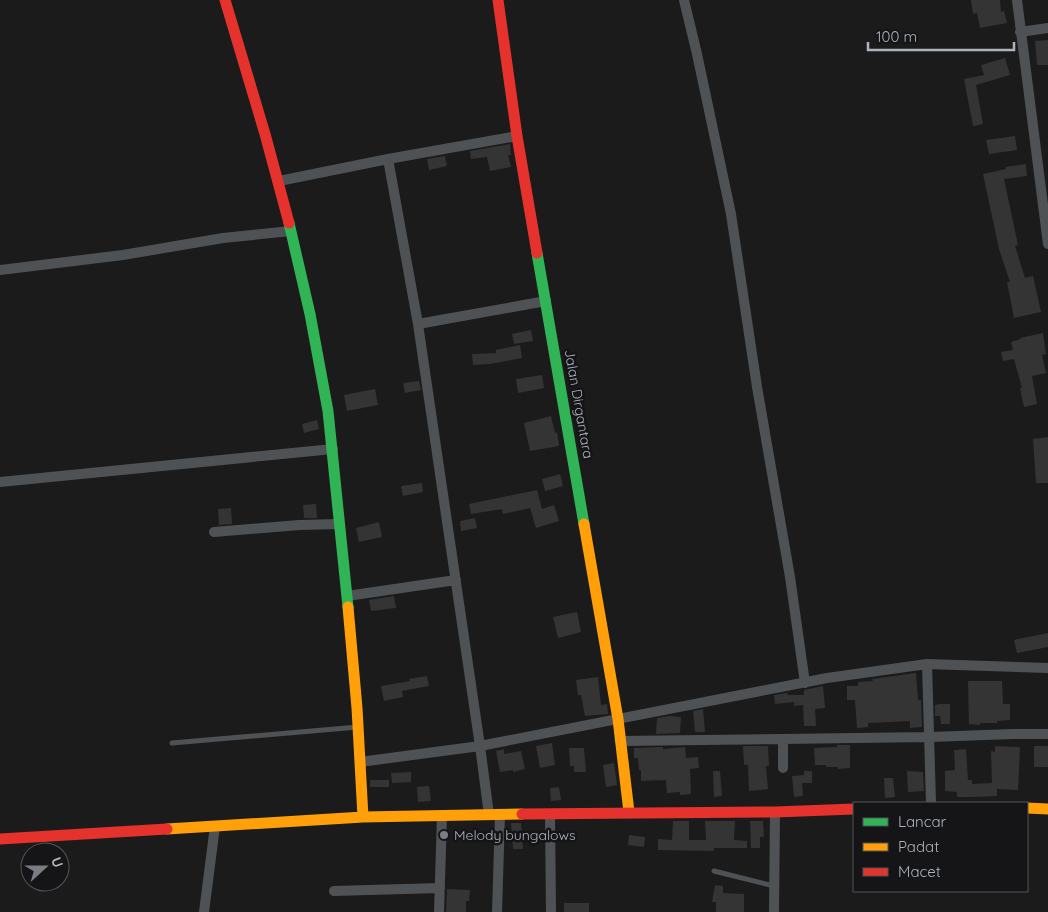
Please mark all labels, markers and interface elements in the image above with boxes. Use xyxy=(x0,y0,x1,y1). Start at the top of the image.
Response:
scale bar xyxy=(868,20,1014,52)
text: 100 m xyxy=(876,27,917,46)
street label: Jalan Dirgantara xyxy=(561,348,597,460)
legend xyxy=(853,802,1028,892)
text: Lancar xyxy=(898,812,947,831)
place label: Melody bungalows xyxy=(454,826,576,844)
marker: Melody bungalows xyxy=(438,829,450,841)
text: Padat xyxy=(898,837,939,856)
north arrow xyxy=(20,842,70,892)
text: U xyxy=(47,855,67,870)
text: Macet xyxy=(898,862,941,881)

